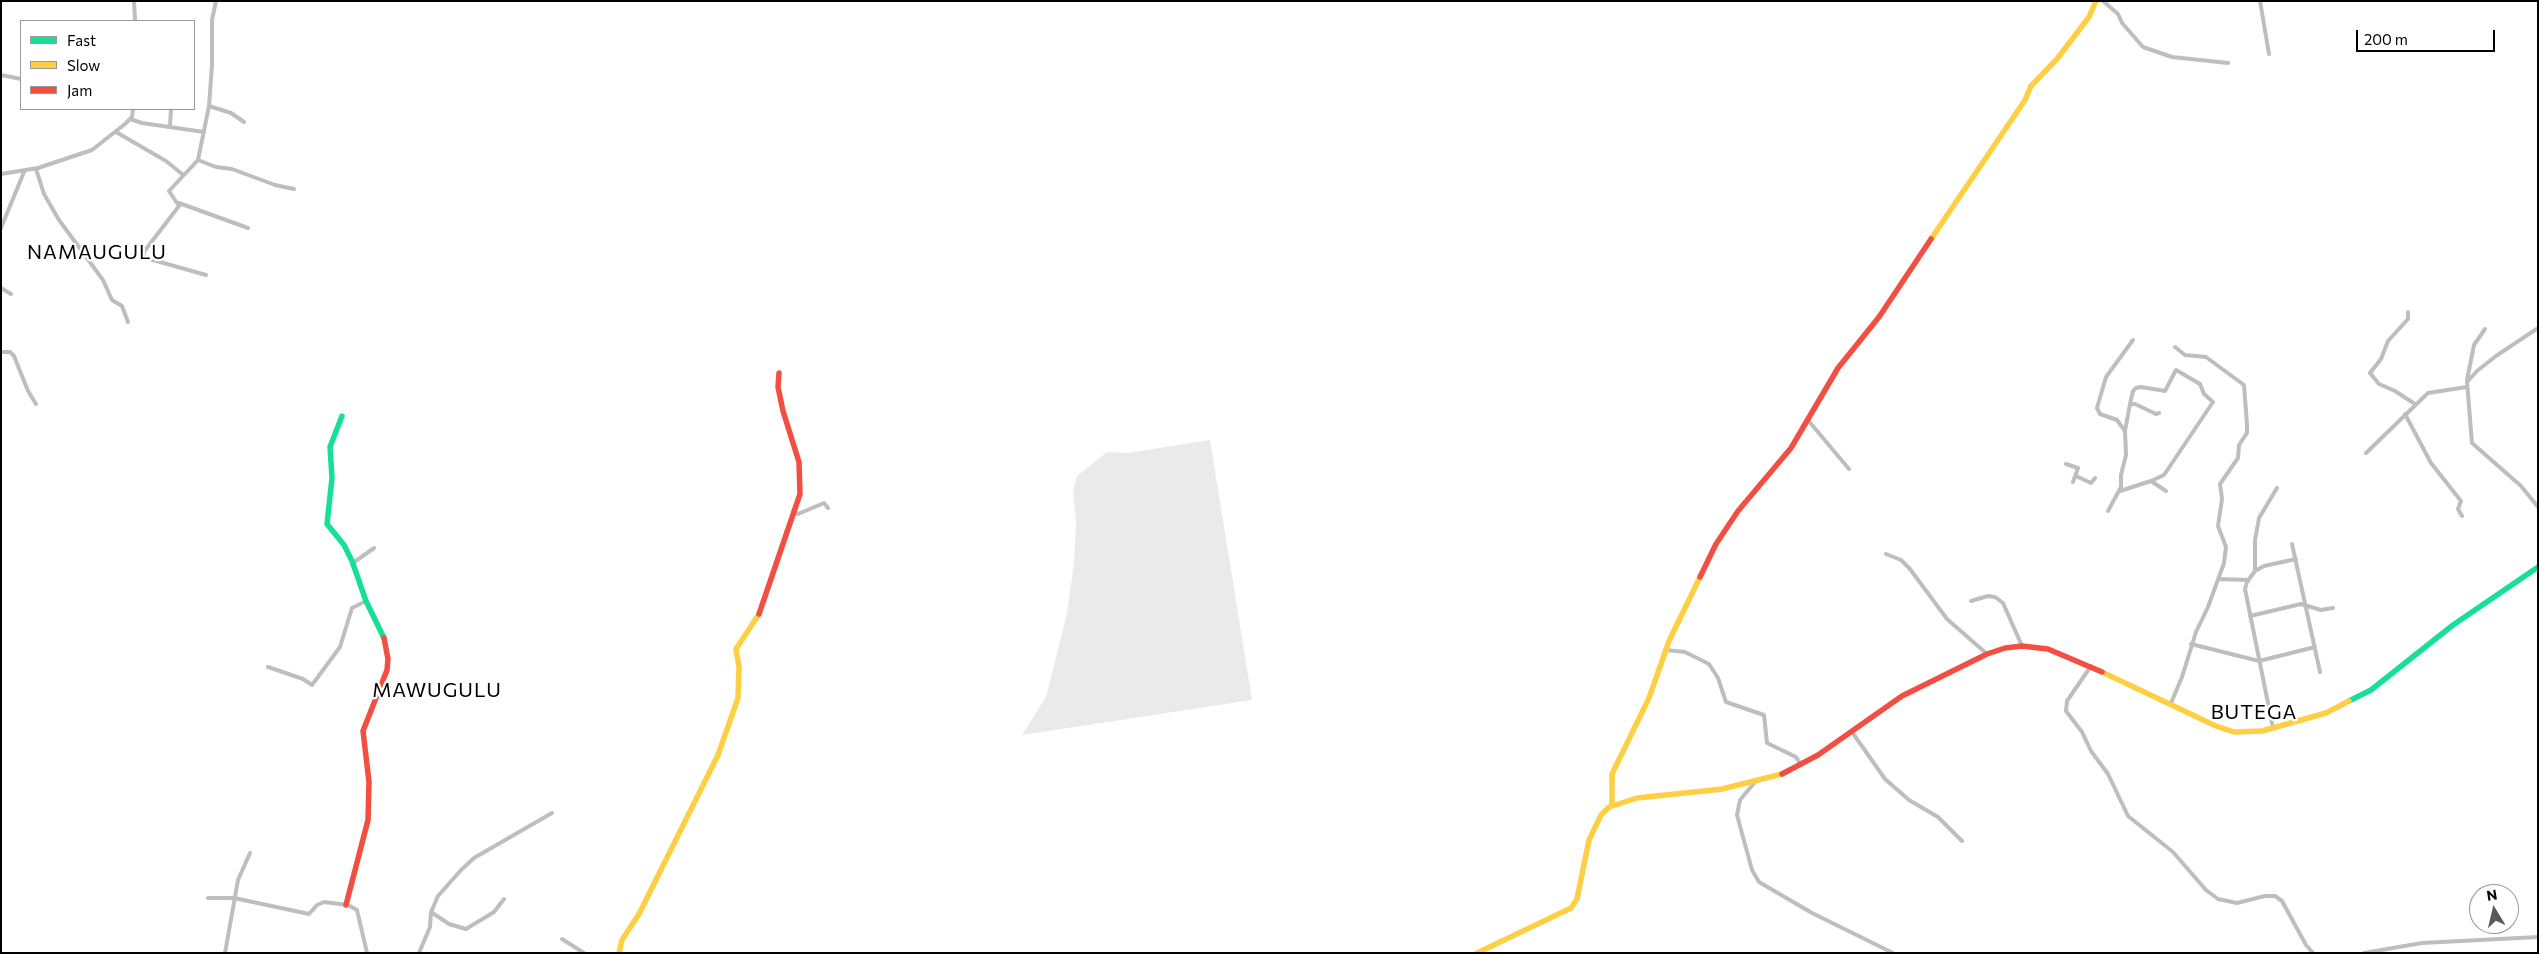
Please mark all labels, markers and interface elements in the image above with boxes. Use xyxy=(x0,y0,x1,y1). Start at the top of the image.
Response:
legend xyxy=(20,20,195,110)
scale bar xyxy=(2359,20,2498,52)
text: 200 m xyxy=(2364,30,2408,48)
text: Fast xyxy=(67,31,96,49)
text: Slow xyxy=(67,56,100,74)
text: Jam xyxy=(67,81,92,99)
district label: NAMAUGULU xyxy=(26,240,168,264)
district label: MAWUGULU xyxy=(371,678,503,702)
district label: BUTEGA xyxy=(2210,700,2298,724)
north arrow xyxy=(2469,884,2519,934)
text: N xyxy=(2485,885,2498,904)

